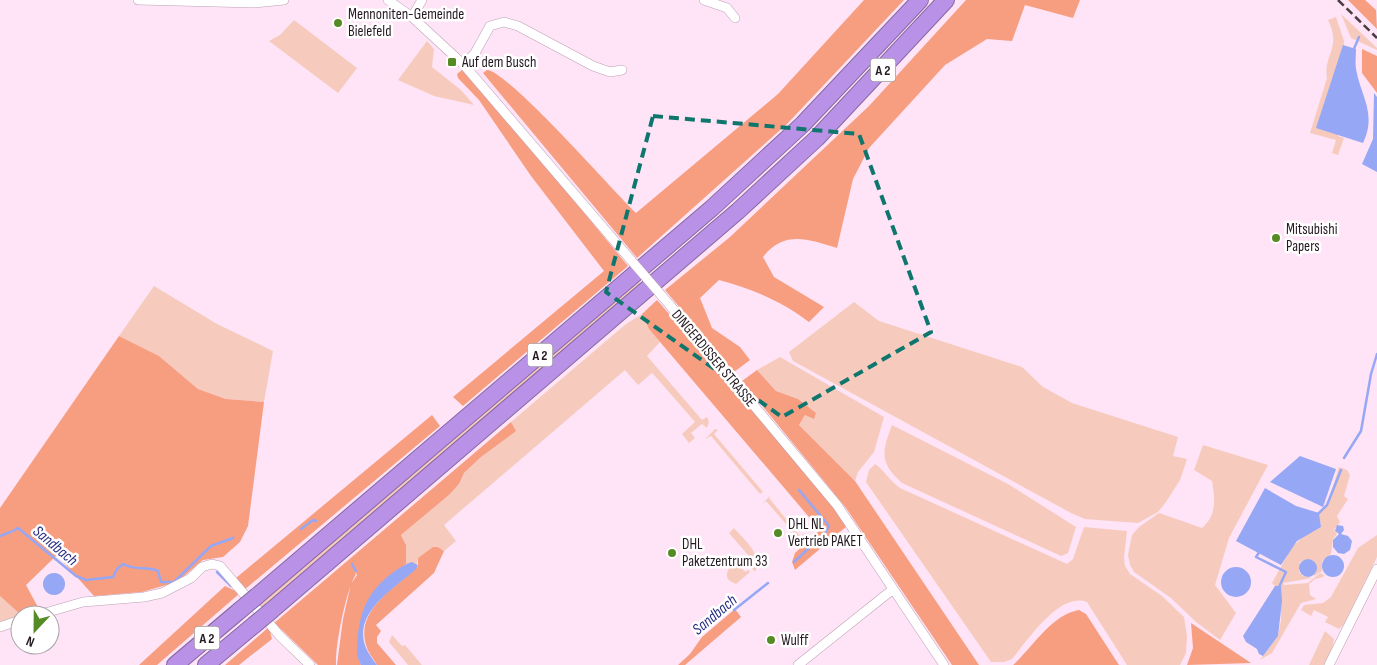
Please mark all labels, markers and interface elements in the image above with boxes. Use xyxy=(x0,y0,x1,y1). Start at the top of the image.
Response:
place label: Mennoniten-Gemeinde Bielefeld xyxy=(348,5,464,41)
marker: Mennoniten-Gemeinde Bielefeld xyxy=(332,17,344,29)
place label: Auf dem Busch xyxy=(461,53,536,72)
marker: Auf dem Busch xyxy=(446,56,458,68)
road number: A 2 xyxy=(870,58,896,82)
place label: Mitsubishi Papers xyxy=(1286,220,1338,256)
marker: Mitsubishi Papers xyxy=(1270,232,1282,244)
street label: DINGERDISSER STRASSE xyxy=(667,306,760,411)
road number: A 2 xyxy=(528,344,552,366)
place label: DHL NL Vertrieb PAKET xyxy=(788,515,863,551)
water label: Sandbach xyxy=(29,522,81,570)
marker: DHL NL Vertrieb PAKET xyxy=(772,527,784,539)
place label: DHL Paketzentrum 33 xyxy=(682,535,768,571)
marker: DHL Paketzentrum 33 xyxy=(666,547,678,559)
water label: Sandbach xyxy=(689,591,741,639)
north arrow xyxy=(10,605,60,655)
road number: A 2 xyxy=(194,626,220,650)
place label: Wulff xyxy=(781,631,809,650)
text: N xyxy=(24,632,37,651)
marker: Wulff xyxy=(765,634,777,646)

